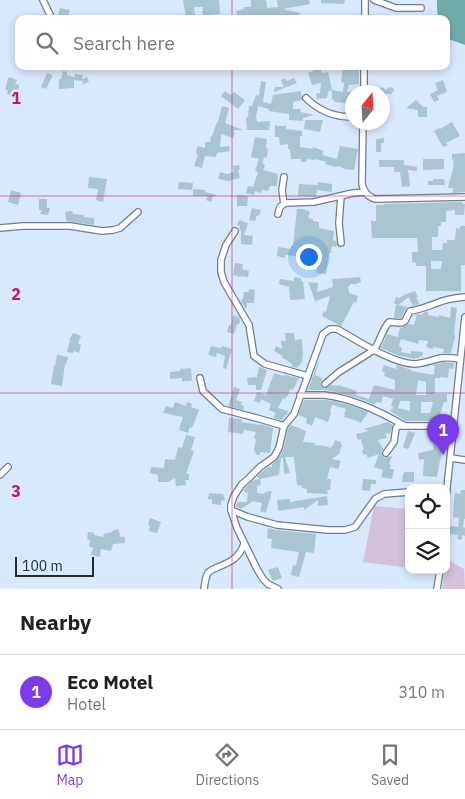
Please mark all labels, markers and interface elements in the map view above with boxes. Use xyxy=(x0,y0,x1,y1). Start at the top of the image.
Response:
search box xyxy=(15,15,450,70)
icon: search xyxy=(33,29,61,57)
text: Search here xyxy=(73,31,175,55)
north arrow xyxy=(345,85,390,130)
text: 1 xyxy=(11,88,21,108)
your location xyxy=(296,244,322,270)
text: 2 xyxy=(11,284,21,304)
pin: 1 xyxy=(427,414,459,455)
text: 3 xyxy=(11,481,21,501)
map controls xyxy=(405,484,450,574)
button: locate xyxy=(405,484,450,529)
button: layers xyxy=(405,529,450,574)
scale bar xyxy=(15,554,94,577)
text: 100 m xyxy=(22,557,63,575)
text: Nearby xyxy=(20,608,91,636)
text: Eco Motel xyxy=(67,670,153,694)
text: 1 xyxy=(31,682,41,702)
text: 310 m xyxy=(398,682,445,702)
text: Hotel xyxy=(67,694,106,714)
tab: Map xyxy=(56,741,84,789)
tab: Directions xyxy=(196,741,259,789)
tab: Saved xyxy=(371,741,409,789)

